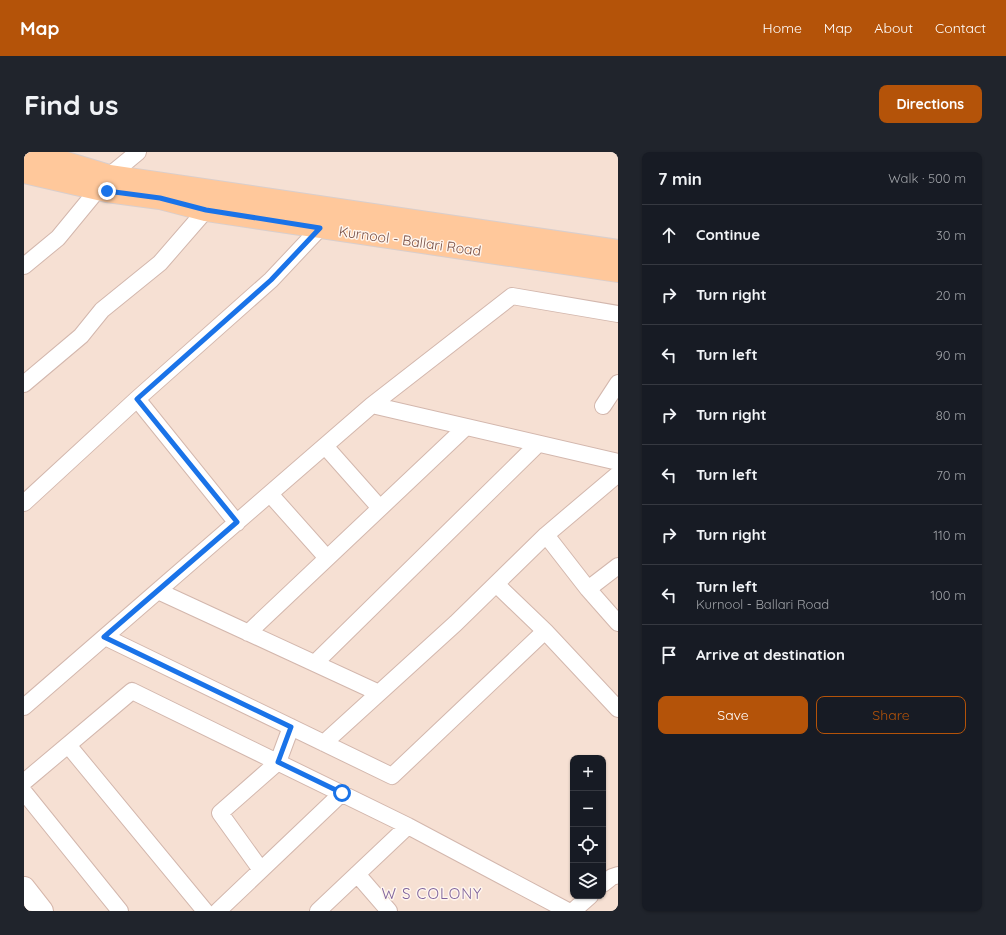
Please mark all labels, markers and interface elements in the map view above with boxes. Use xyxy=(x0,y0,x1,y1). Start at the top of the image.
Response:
text: Map xyxy=(20,16,59,40)
text: Home xyxy=(763,19,802,37)
text: Map xyxy=(824,19,852,37)
text: About xyxy=(874,19,913,37)
text: Contact xyxy=(935,19,986,37)
button: Directions xyxy=(879,85,982,123)
text: Find us xyxy=(24,87,118,122)
text: 7 min xyxy=(658,168,702,189)
text: Walk · 500 m xyxy=(888,170,966,186)
route end xyxy=(98,182,116,200)
street label: Kurnool - Ballari Road xyxy=(338,222,482,260)
icon: ahead xyxy=(658,224,680,246)
text: Continue xyxy=(696,225,760,244)
text: 30 m xyxy=(936,227,966,243)
icon: right xyxy=(658,284,680,306)
text: Turn right xyxy=(696,285,767,304)
text: 20 m xyxy=(936,287,966,303)
icon: left xyxy=(658,344,680,366)
text: Turn left xyxy=(696,345,758,364)
text: 90 m xyxy=(936,347,966,363)
icon: right xyxy=(658,404,680,426)
text: Turn right xyxy=(696,405,767,424)
text: 80 m xyxy=(936,407,966,423)
icon: left xyxy=(658,464,680,486)
text: Turn left xyxy=(696,465,758,484)
text: 70 m xyxy=(936,467,966,483)
icon: right xyxy=(658,524,680,546)
text: Turn right xyxy=(696,525,767,544)
text: 110 m xyxy=(933,527,966,543)
text: Turn left xyxy=(696,577,758,596)
icon: left xyxy=(658,584,680,606)
text: 100 m xyxy=(930,587,966,603)
text: Kurnool - Ballari Road xyxy=(696,596,829,612)
icon: arrive xyxy=(658,644,680,666)
text: Arrive at destination xyxy=(696,645,845,664)
button: Save xyxy=(658,696,808,734)
button: Share xyxy=(816,696,966,734)
map controls xyxy=(570,755,606,899)
button: + xyxy=(570,755,606,791)
route start xyxy=(333,784,351,802)
button: − xyxy=(570,791,606,827)
button: locate xyxy=(570,827,606,863)
button: layers xyxy=(570,863,606,899)
district label: W S COLONY xyxy=(381,884,483,903)

